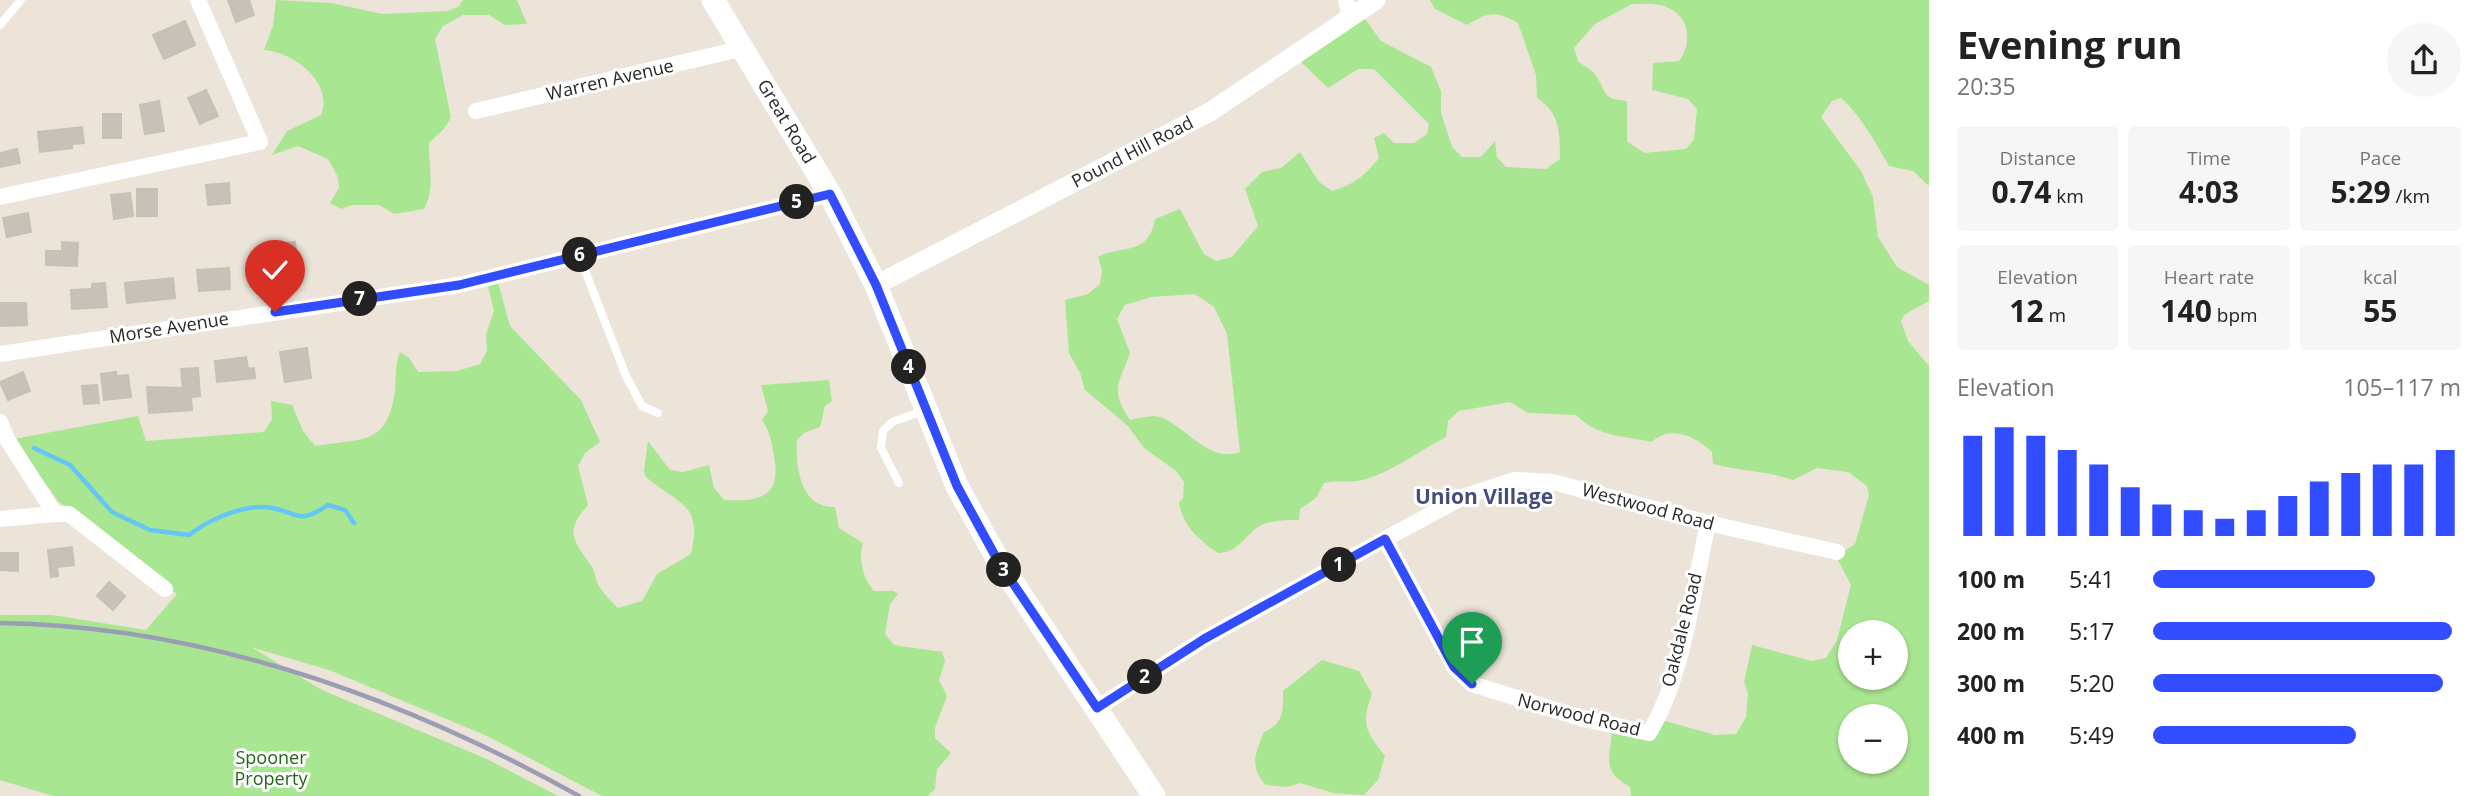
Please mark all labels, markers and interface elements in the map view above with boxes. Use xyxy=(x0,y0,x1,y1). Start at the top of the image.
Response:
text: Evening run xyxy=(1957,18,2182,70)
button: share xyxy=(2387,23,2461,97)
street label: Warren Avenue xyxy=(544,53,676,105)
text: 20:35 xyxy=(1957,70,2016,102)
street label: Great Road xyxy=(752,74,822,168)
street label: Pound Hill Road xyxy=(1067,110,1197,193)
text: Distance xyxy=(1999,145,2076,171)
text: Time xyxy=(2187,145,2231,171)
text: Pace xyxy=(2359,145,2401,171)
text: 0.74 xyxy=(1991,171,2051,212)
text: 4:03 xyxy=(2179,171,2239,212)
text: 5:29 xyxy=(2331,171,2391,212)
text: km xyxy=(2051,183,2084,209)
text: /km xyxy=(2391,183,2430,209)
pin: 5 xyxy=(780,184,814,220)
text: 5 xyxy=(791,188,802,214)
pin: 6 xyxy=(562,238,598,272)
pin xyxy=(245,240,305,312)
text: 6 xyxy=(574,241,585,267)
icon: check xyxy=(256,251,294,289)
text: Elevation xyxy=(1997,264,2078,290)
text: Heart rate xyxy=(2164,264,2254,290)
text: kcal xyxy=(2363,264,2398,290)
pin: 7 xyxy=(342,282,378,316)
text: 7 xyxy=(354,285,365,311)
text: 12 xyxy=(2009,290,2044,331)
text: 140 xyxy=(2160,290,2212,331)
text: 55 xyxy=(2363,290,2397,331)
text: m xyxy=(2044,302,2066,328)
text: bpm xyxy=(2212,302,2258,328)
street label: Morse Avenue xyxy=(108,306,230,348)
pin: 4 xyxy=(892,350,926,384)
text: 4 xyxy=(903,353,914,379)
text: Elevation xyxy=(1957,371,2055,403)
text: 105–117 m xyxy=(2343,371,2461,403)
street label: Westwood Road xyxy=(1579,477,1717,535)
district label: Union Village xyxy=(1415,482,1553,510)
pin: 1 xyxy=(1322,548,1356,582)
text: 1 xyxy=(1333,551,1344,577)
pin: 3 xyxy=(986,552,1021,588)
text: 3 xyxy=(998,556,1009,582)
text: 100 m xyxy=(1957,563,2025,595)
text: 5:41 xyxy=(2069,563,2115,595)
street label: Oakdale Road xyxy=(1655,570,1707,689)
pin xyxy=(1442,612,1502,684)
text: 200 m xyxy=(1957,615,2025,647)
text: 5:17 xyxy=(2069,615,2115,647)
map controls xyxy=(1838,620,1908,774)
button: + xyxy=(1838,620,1908,690)
icon: arrive xyxy=(1453,623,1491,661)
pin: 2 xyxy=(1128,660,1162,694)
text: 2 xyxy=(1139,663,1150,689)
text: 300 m xyxy=(1957,667,2025,699)
text: 5:20 xyxy=(2069,667,2115,699)
street label: Norwood Road xyxy=(1515,687,1643,741)
button: − xyxy=(1838,704,1908,774)
text: 400 m xyxy=(1957,719,2025,751)
text: 5:49 xyxy=(2069,719,2115,751)
park label: Spooner Property xyxy=(235,745,308,790)

